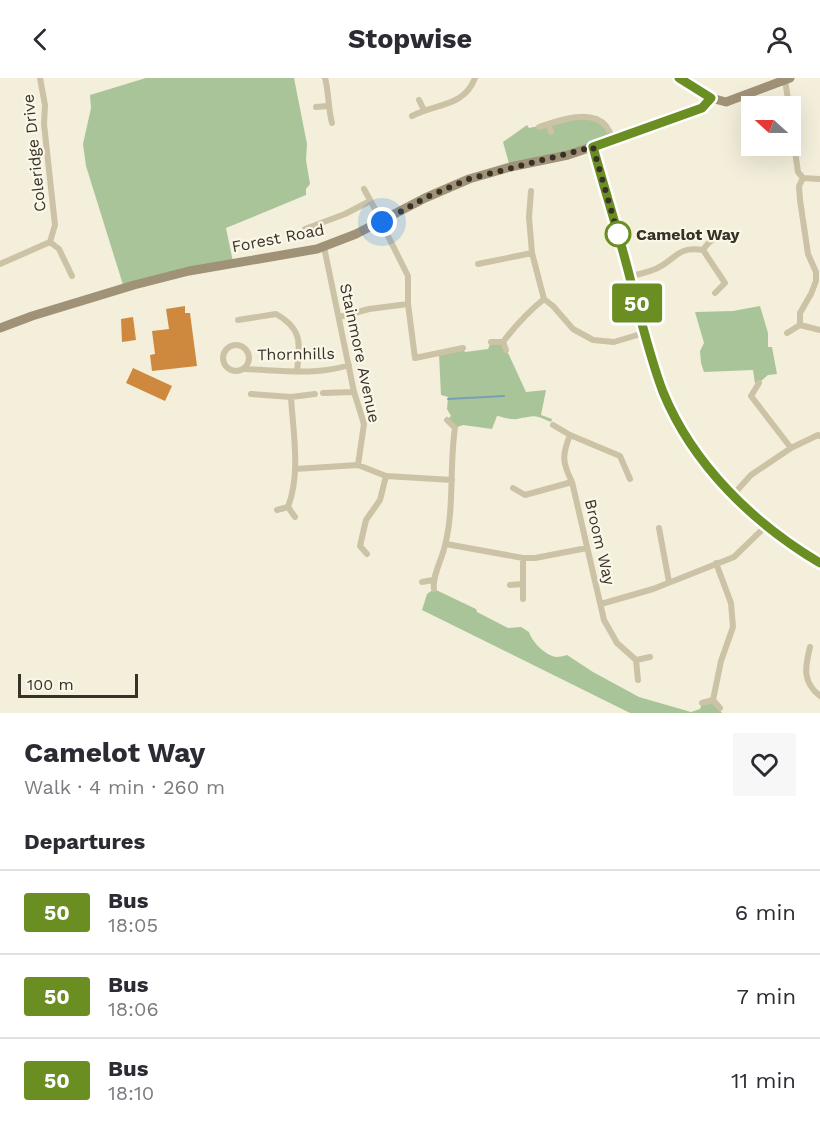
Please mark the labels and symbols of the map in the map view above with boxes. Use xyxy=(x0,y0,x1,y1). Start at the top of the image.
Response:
street label: Coleridge Drive xyxy=(18,93,50,213)
north arrow xyxy=(741,96,801,156)
your location xyxy=(367,207,397,237)
street label: Forest Road xyxy=(230,220,326,256)
marker: Camelot Way xyxy=(605,221,631,247)
place label: Camelot Way xyxy=(636,225,741,244)
street label: Stainmore Avenue xyxy=(336,282,384,424)
line badge: 50 xyxy=(610,284,664,322)
street label: Thornhills xyxy=(257,344,335,364)
street label: Broom Way xyxy=(581,497,619,588)
scale bar xyxy=(18,671,138,698)

